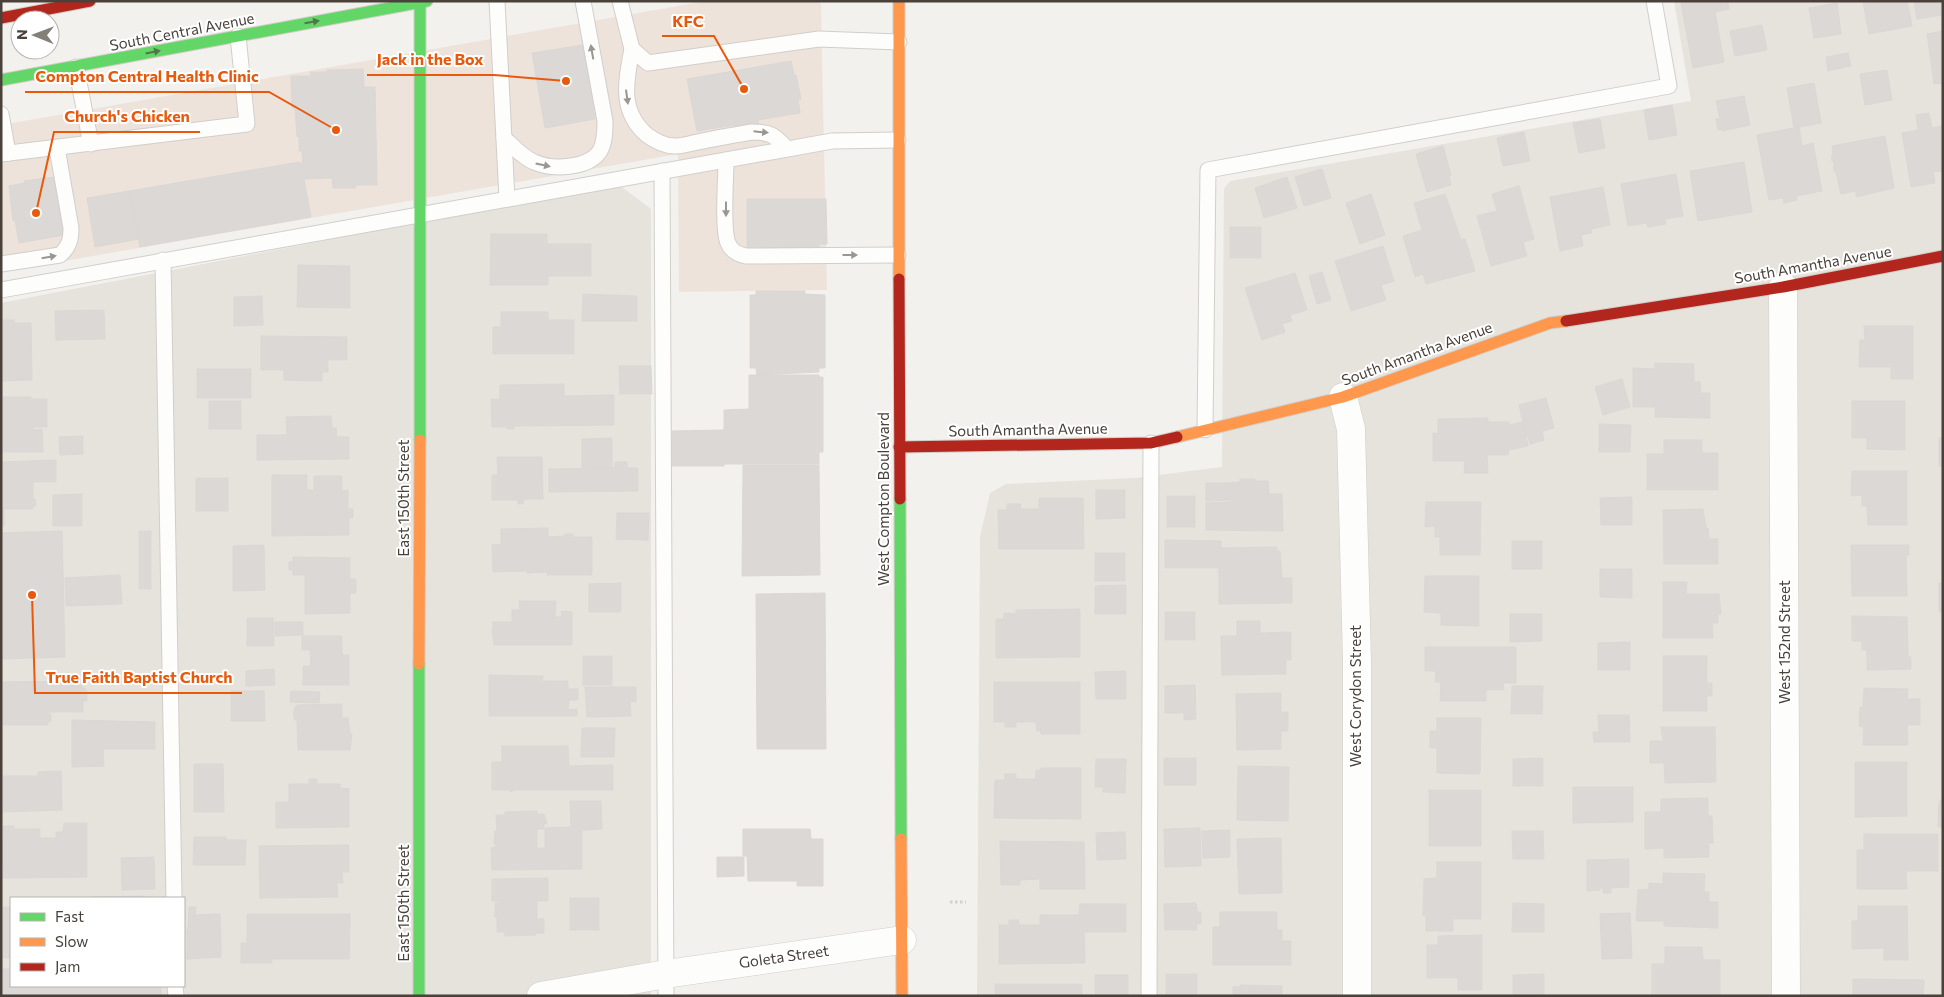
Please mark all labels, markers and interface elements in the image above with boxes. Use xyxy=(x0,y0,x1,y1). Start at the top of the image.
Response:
callout: KFC xyxy=(662,5,714,36)
street label: South Central Avenue xyxy=(108,8,256,54)
north arrow xyxy=(10,10,60,60)
text: KFC xyxy=(672,11,704,30)
one-way arrow xyxy=(305,18,321,26)
text: N xyxy=(13,29,30,40)
one-way arrow xyxy=(588,43,596,59)
callout: Jack in the Box xyxy=(367,44,494,75)
one-way arrow xyxy=(145,48,161,56)
text: Jack in the Box xyxy=(377,49,483,68)
callout: Compton Central Health Clinic xyxy=(25,61,269,92)
text: Compton Central Health Clinic xyxy=(35,66,259,85)
one-way arrow xyxy=(624,89,632,105)
callout: Church's Chicken xyxy=(54,101,200,132)
text: Church's Chicken xyxy=(64,106,190,125)
one-way arrow xyxy=(753,129,769,137)
one-way arrow xyxy=(536,161,552,169)
one-way arrow xyxy=(722,201,730,217)
street label: South Amantha Avenue xyxy=(1733,241,1893,287)
one-way arrow xyxy=(843,251,859,259)
one-way arrow xyxy=(42,252,58,260)
street label: South Amantha Avenue xyxy=(1339,317,1495,389)
street label: West Compton Boulevard xyxy=(874,412,892,586)
street label: South Amantha Avenue xyxy=(948,419,1108,439)
street label: East 150th Street xyxy=(394,439,412,557)
street label: West 152nd Street xyxy=(1775,580,1793,704)
street label: West Corydon Street xyxy=(1346,625,1364,767)
callout: True Faith Baptist Church xyxy=(35,662,242,693)
text: True Faith Baptist Church xyxy=(46,667,232,686)
street label: East 150th Street xyxy=(394,844,412,962)
legend xyxy=(10,897,185,987)
text: Fast xyxy=(55,907,84,925)
text: Slow xyxy=(55,932,88,950)
street label: Goleta Street xyxy=(738,941,830,971)
text: Jam xyxy=(55,957,80,975)

